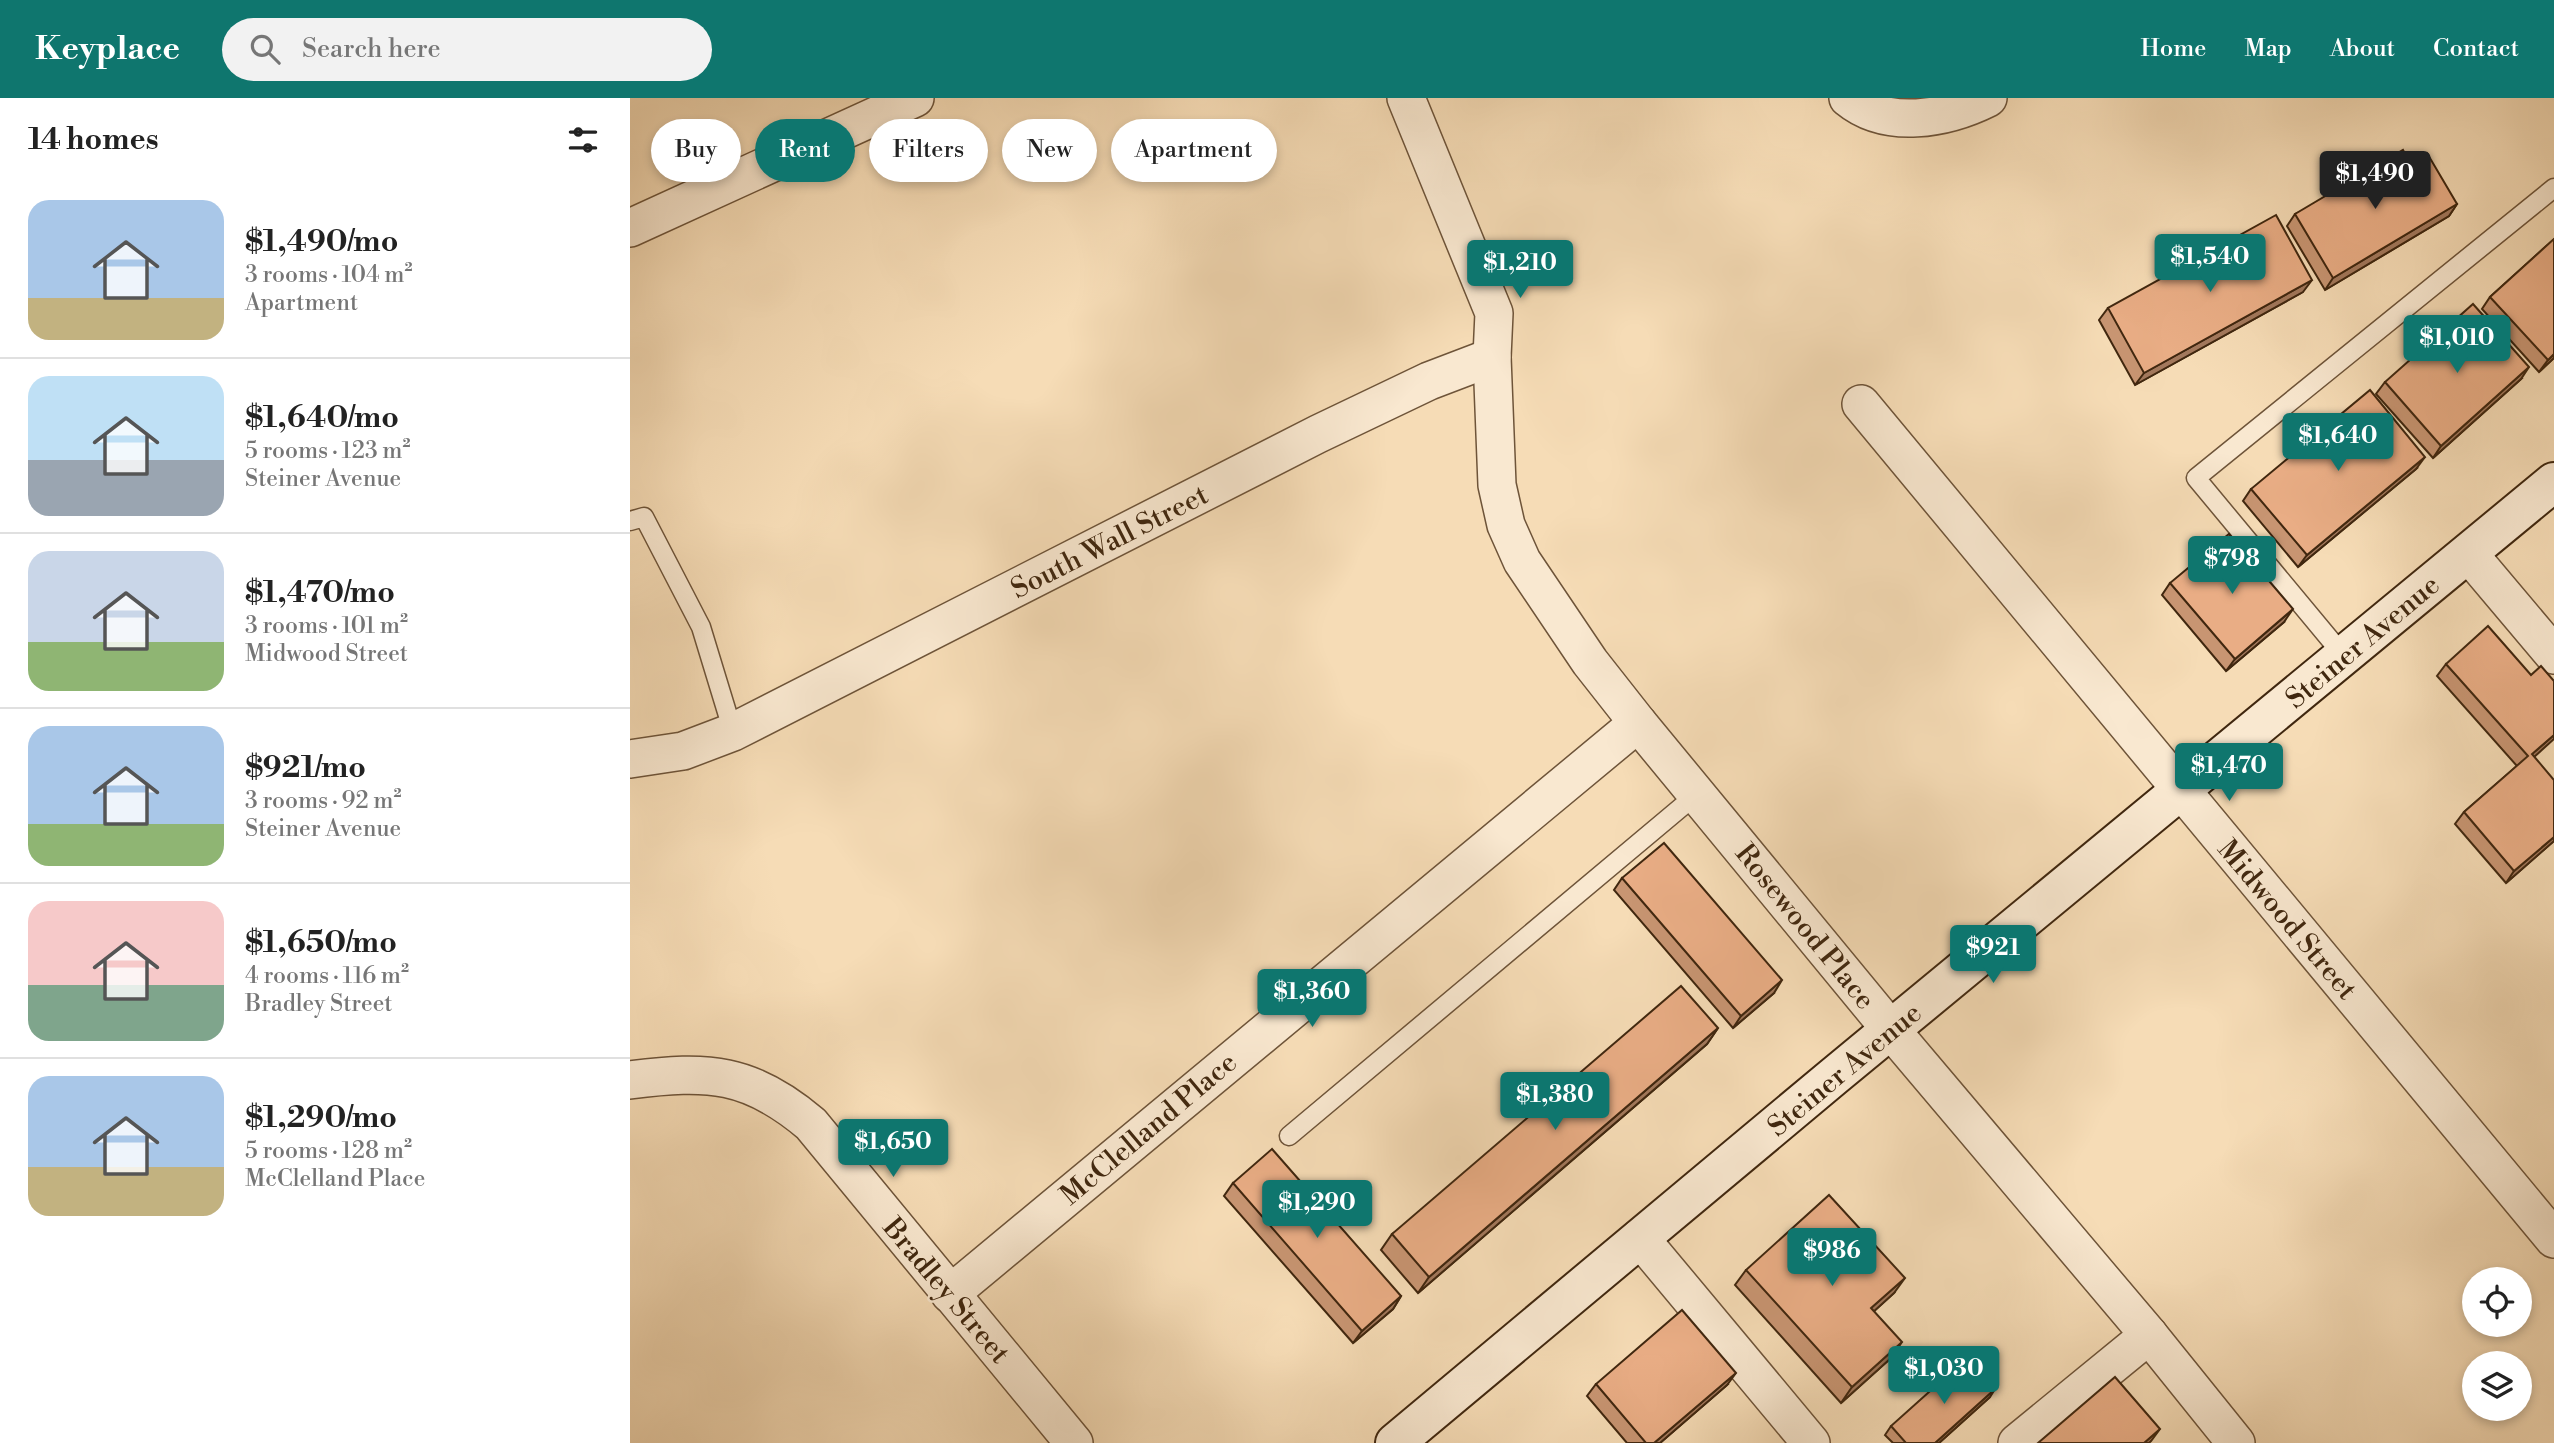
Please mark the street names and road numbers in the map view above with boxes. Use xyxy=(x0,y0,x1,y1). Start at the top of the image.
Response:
street label: South Wall Street xyxy=(1005,478,1214,607)
street label: Steiner Avenue xyxy=(2279,568,2447,717)
street label: Midwood Street xyxy=(2210,833,2364,1007)
street label: Rosewood Place xyxy=(1727,837,1882,1017)
street label: Steiner Avenue xyxy=(1761,996,1929,1145)
street label: McClelland Place xyxy=(1054,1045,1244,1213)
street label: Bradley Street xyxy=(874,1210,1017,1371)

